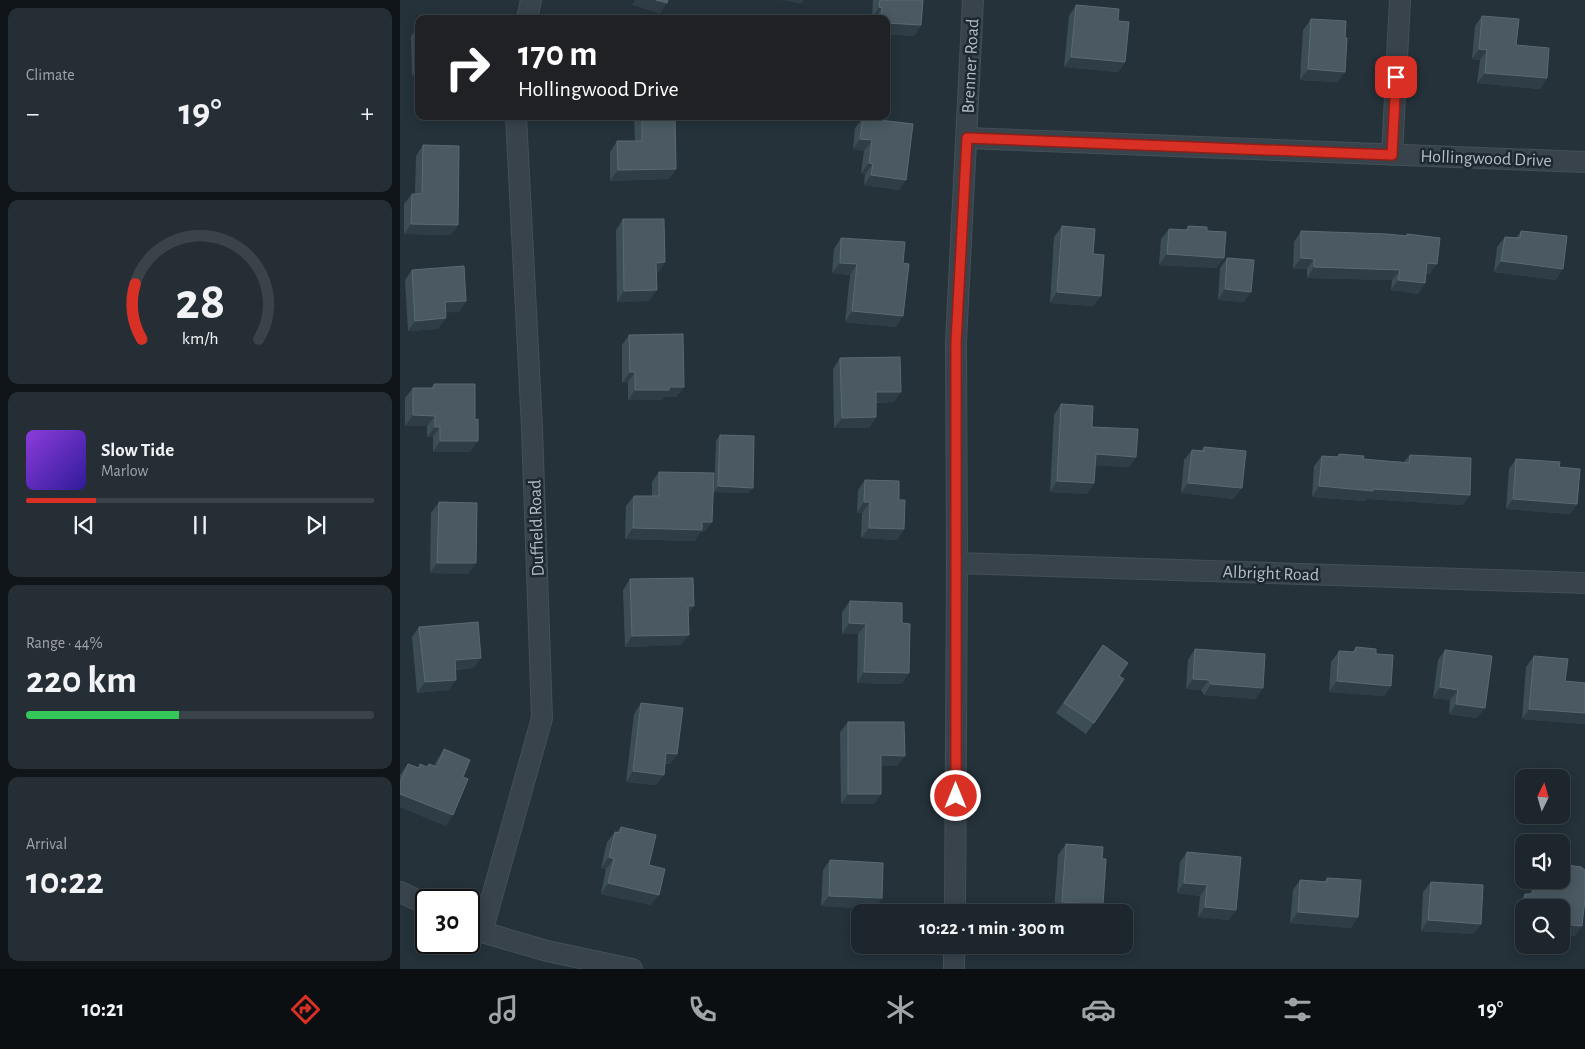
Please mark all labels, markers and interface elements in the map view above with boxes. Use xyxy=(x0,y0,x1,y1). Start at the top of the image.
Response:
street label: Brenner Road xyxy=(960,18,982,114)
icon: right xyxy=(435,35,500,100)
text: 170 m xyxy=(518,37,598,72)
pin xyxy=(1375,56,1417,98)
icon: arrive xyxy=(1382,63,1410,91)
text: Climate xyxy=(26,67,75,83)
text: Hollingwood Drive xyxy=(518,78,679,100)
text: 19° xyxy=(178,94,222,132)
text: − xyxy=(26,100,39,128)
text: + xyxy=(361,100,374,128)
street label: Hollingwood Drive xyxy=(1420,148,1552,170)
text: 28 xyxy=(175,276,225,328)
text: km/h xyxy=(182,330,218,348)
text: Slow Tide xyxy=(101,441,174,460)
text: Marlow xyxy=(101,463,148,479)
street label: Duffield Road xyxy=(526,479,548,577)
icon: previous xyxy=(70,511,98,539)
icon: pause xyxy=(186,511,214,539)
icon: next xyxy=(302,511,330,539)
street label: Albright Road xyxy=(1222,563,1320,585)
text: Range · 44% xyxy=(26,635,103,651)
text: 220 km xyxy=(26,662,137,700)
position arrow xyxy=(929,769,981,821)
north arrow xyxy=(1515,769,1570,824)
map controls xyxy=(1515,769,1570,954)
button: sound xyxy=(1515,834,1570,889)
text: Arrival xyxy=(26,836,67,852)
text: 10:22 xyxy=(26,863,104,901)
speed limit sign: 30 xyxy=(415,889,480,954)
button: search xyxy=(1515,899,1570,954)
text: 10:22 · 1 min · 300 m xyxy=(919,919,1065,938)
icon: directions xyxy=(288,992,323,1027)
icon: music xyxy=(486,992,521,1027)
icon: phone xyxy=(685,992,720,1027)
icon: climate xyxy=(883,992,918,1027)
icon: car xyxy=(1081,992,1116,1027)
icon: filters xyxy=(1280,992,1315,1027)
text: 10:21 xyxy=(82,998,124,1020)
text: 19° xyxy=(1478,998,1503,1020)

